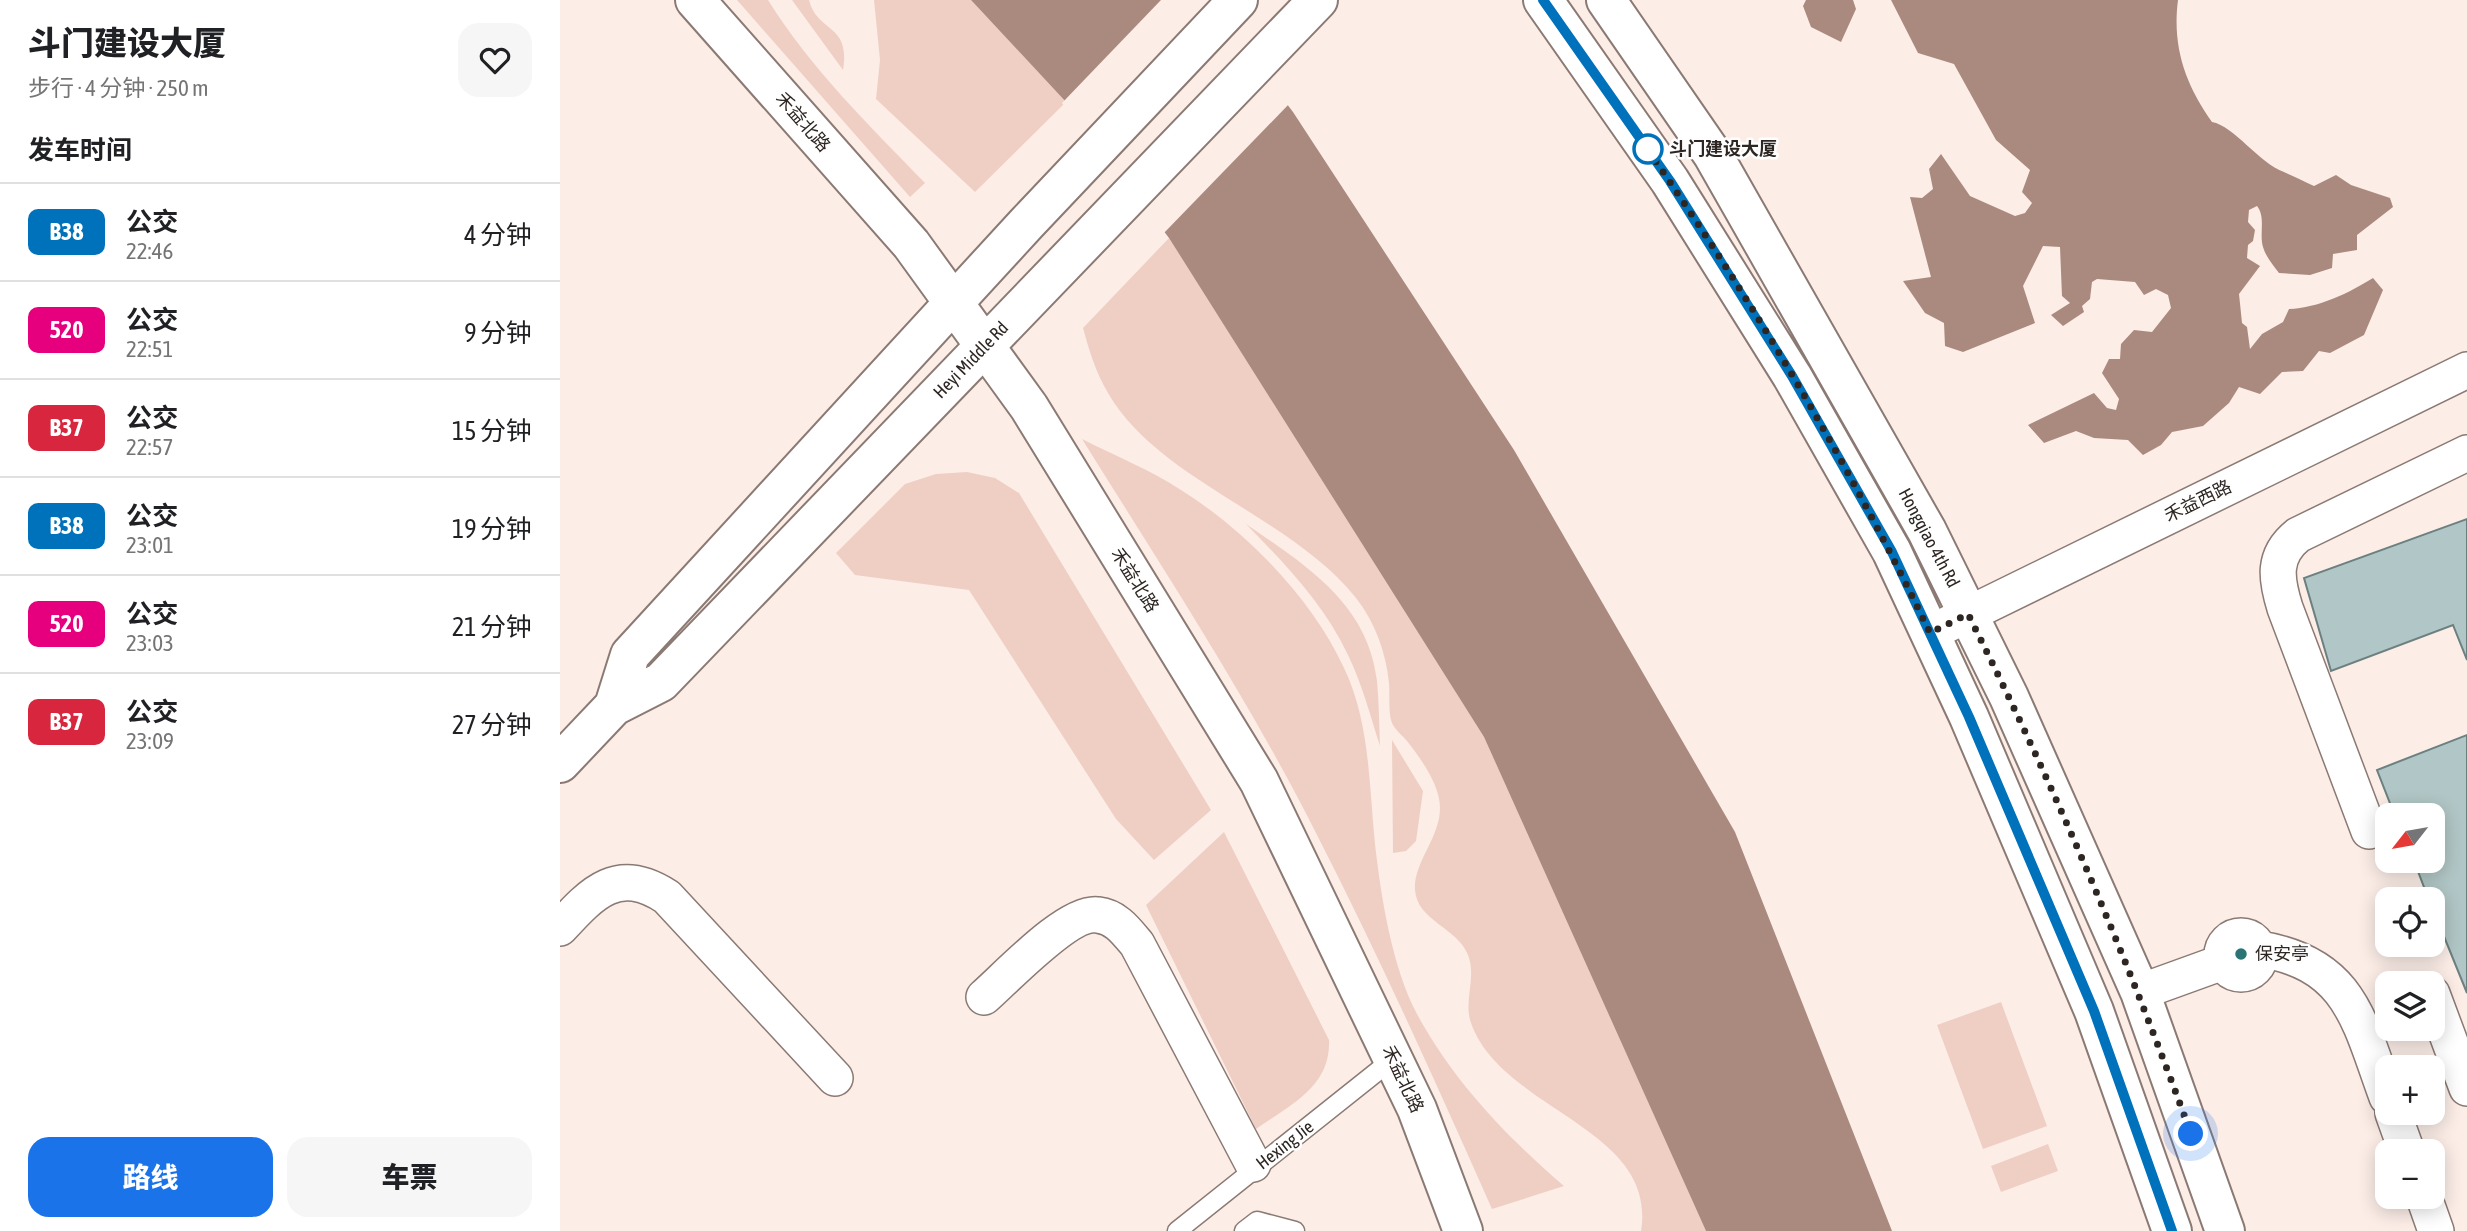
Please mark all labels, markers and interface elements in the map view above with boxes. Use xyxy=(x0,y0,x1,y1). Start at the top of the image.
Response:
button: heart xyxy=(458,23,532,97)
text: 斗门建设大厦 xyxy=(28,24,226,62)
text: 步行 · 4 分钟 · 250 m xyxy=(28,75,209,101)
street label: 禾益北路 xyxy=(772,88,835,156)
marker: 斗门建设大厦 xyxy=(1633,134,1663,164)
text: 发车时间 xyxy=(28,135,132,165)
place label: 斗门建设大厦 xyxy=(1669,138,1777,159)
text: 公交 xyxy=(126,207,178,237)
text: B38 xyxy=(50,218,83,245)
text: 4 分钟 xyxy=(464,220,532,250)
text: 22:46 xyxy=(126,238,173,264)
text: 公交 xyxy=(126,305,178,335)
text: 520 xyxy=(50,316,83,343)
street label: Heyi Middle Rd xyxy=(929,317,1012,402)
text: 9 分钟 xyxy=(464,318,532,348)
text: 22:51 xyxy=(126,336,173,362)
text: 公交 xyxy=(126,403,178,433)
text: B37 xyxy=(50,414,83,441)
text: 15 分钟 xyxy=(452,416,532,446)
text: 22:57 xyxy=(126,434,173,460)
street label: 禾益西路 xyxy=(2161,475,2235,526)
street label: Hongqiao 4th Rd xyxy=(1894,485,1964,591)
text: 公交 xyxy=(126,501,178,531)
text: B38 xyxy=(50,512,83,539)
text: 19 分钟 xyxy=(452,514,532,544)
text: 23:01 xyxy=(126,532,174,558)
street label: 禾益北路 xyxy=(1107,544,1163,616)
text: 公交 xyxy=(126,599,178,629)
text: 520 xyxy=(50,610,83,637)
text: 21 分钟 xyxy=(452,612,532,642)
text: 23:03 xyxy=(126,630,174,656)
text: 公交 xyxy=(126,697,178,727)
text: B37 xyxy=(50,708,83,735)
text: 27 分钟 xyxy=(452,710,532,740)
text: 23:09 xyxy=(126,728,174,754)
north arrow xyxy=(2375,803,2445,873)
map controls xyxy=(2375,803,2445,1209)
button: locate xyxy=(2375,887,2445,957)
place label: 保安亭 xyxy=(2255,943,2309,964)
marker: 保安亭 xyxy=(2233,946,2249,962)
button: layers xyxy=(2375,971,2445,1041)
street label: 禾益北路 xyxy=(1379,1042,1428,1116)
button: + xyxy=(2375,1055,2445,1125)
street label: Hexing Jie xyxy=(1252,1116,1318,1173)
your location xyxy=(2173,1116,2208,1151)
button: 路线 xyxy=(28,1137,273,1217)
button: 车票 xyxy=(287,1137,532,1217)
button: − xyxy=(2375,1139,2445,1209)

